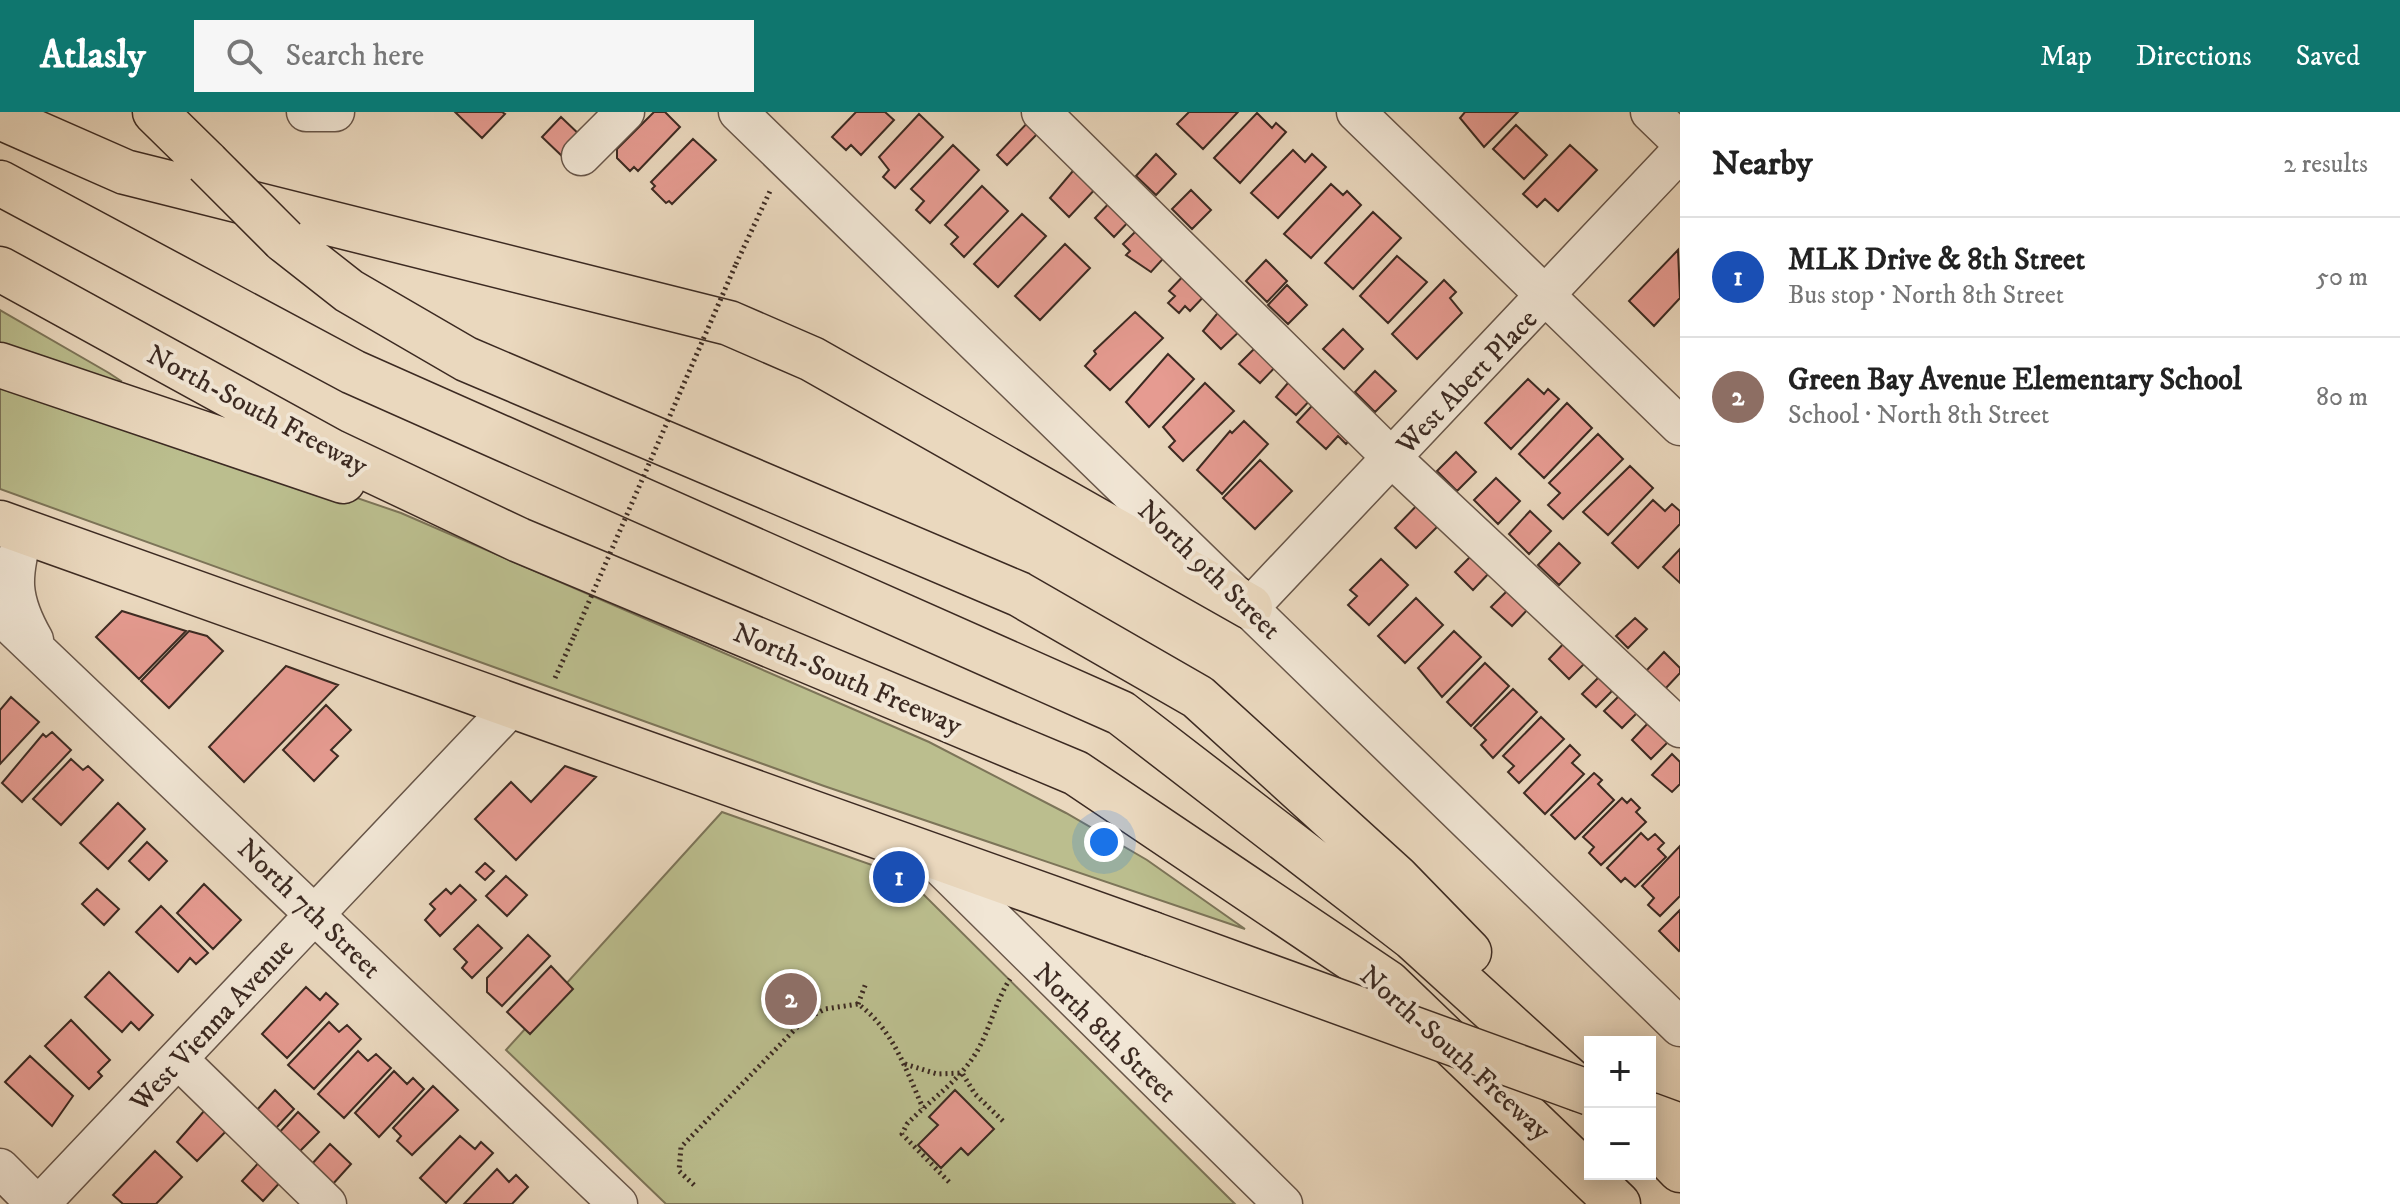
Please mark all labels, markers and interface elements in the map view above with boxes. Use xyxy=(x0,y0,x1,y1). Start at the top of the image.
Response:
search box xyxy=(194,20,754,92)
text: Atlasly xyxy=(40,32,146,80)
icon: search xyxy=(222,34,266,78)
text: Search here xyxy=(286,38,424,75)
text: Map xyxy=(2040,39,2092,74)
text: Directions xyxy=(2136,39,2252,74)
text: Saved xyxy=(2296,39,2360,74)
text: Nearby xyxy=(1712,143,1813,185)
text: 2 results xyxy=(2283,148,2368,181)
text: MLK Drive & 8th Street xyxy=(1788,242,2085,279)
text: 1 xyxy=(1733,261,1743,294)
text: 50 m xyxy=(2316,261,2368,294)
text: Bus stop · North 8th Street xyxy=(1788,279,2064,312)
street label: West Abert Place xyxy=(1388,302,1545,463)
street label: North-South Freeway xyxy=(141,337,374,484)
text: Green Bay Avenue Elementary School xyxy=(1788,362,2242,399)
text: 2 xyxy=(1732,381,1744,414)
text: 80 m xyxy=(2316,381,2368,414)
text: School · North 8th Street xyxy=(1788,399,2049,432)
street label: North 9th Street xyxy=(1130,493,1288,647)
street label: North-South Freeway xyxy=(728,615,968,744)
your location xyxy=(1084,822,1124,862)
street label: North 7th Street xyxy=(230,832,388,987)
pin: 1 xyxy=(873,847,925,907)
street label: West Vienna Avenue xyxy=(122,931,301,1120)
street label: North 8th Street xyxy=(1026,956,1184,1110)
street label: North-South Freeway xyxy=(1352,958,1558,1149)
pin: 2 xyxy=(765,969,817,1029)
map controls xyxy=(1584,1036,1656,1180)
button: + xyxy=(1584,1036,1656,1108)
button: − xyxy=(1584,1108,1656,1180)

